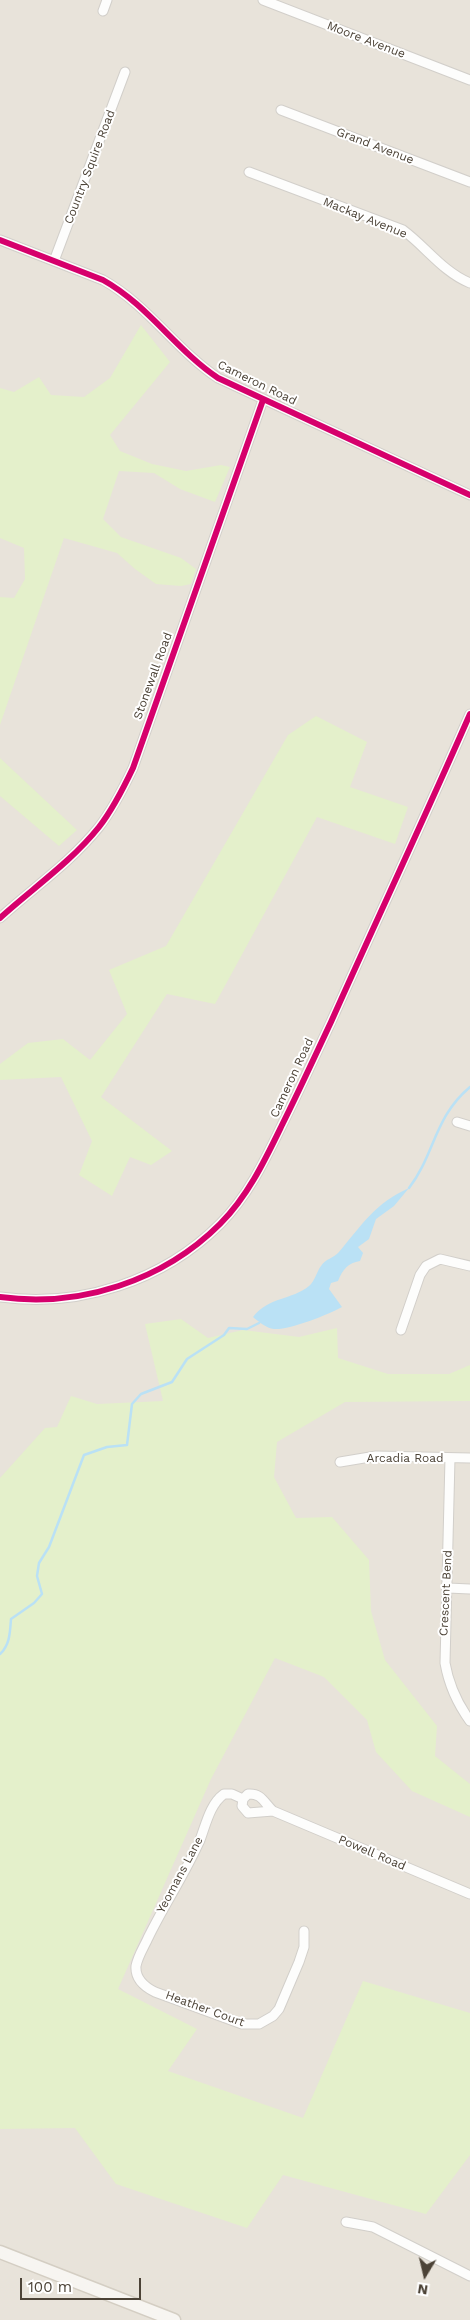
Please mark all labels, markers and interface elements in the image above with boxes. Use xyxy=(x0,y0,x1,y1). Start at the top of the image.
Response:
street label: Moore Avenue xyxy=(325,18,407,62)
street label: Country Squire Road xyxy=(62,108,118,226)
street label: Grand Avenue xyxy=(334,125,416,167)
street label: Mackay Avenue xyxy=(321,195,409,241)
street label: Cameron Road xyxy=(215,358,299,408)
street label: Stonewall Road xyxy=(131,631,175,721)
street label: Cameron Road xyxy=(267,1036,317,1120)
street label: Arcadia Road xyxy=(366,1451,444,1465)
street label: Crescent Bend xyxy=(437,1550,455,1636)
street label: Powell Road xyxy=(336,1832,408,1874)
street label: Yeomans Lane xyxy=(154,1834,206,1916)
street label: Heather Court xyxy=(164,1988,246,2030)
north arrow xyxy=(400,2250,450,2300)
scale bar xyxy=(22,2268,144,2300)
text: 100 m xyxy=(28,2278,72,2296)
text: N xyxy=(416,2281,429,2299)

